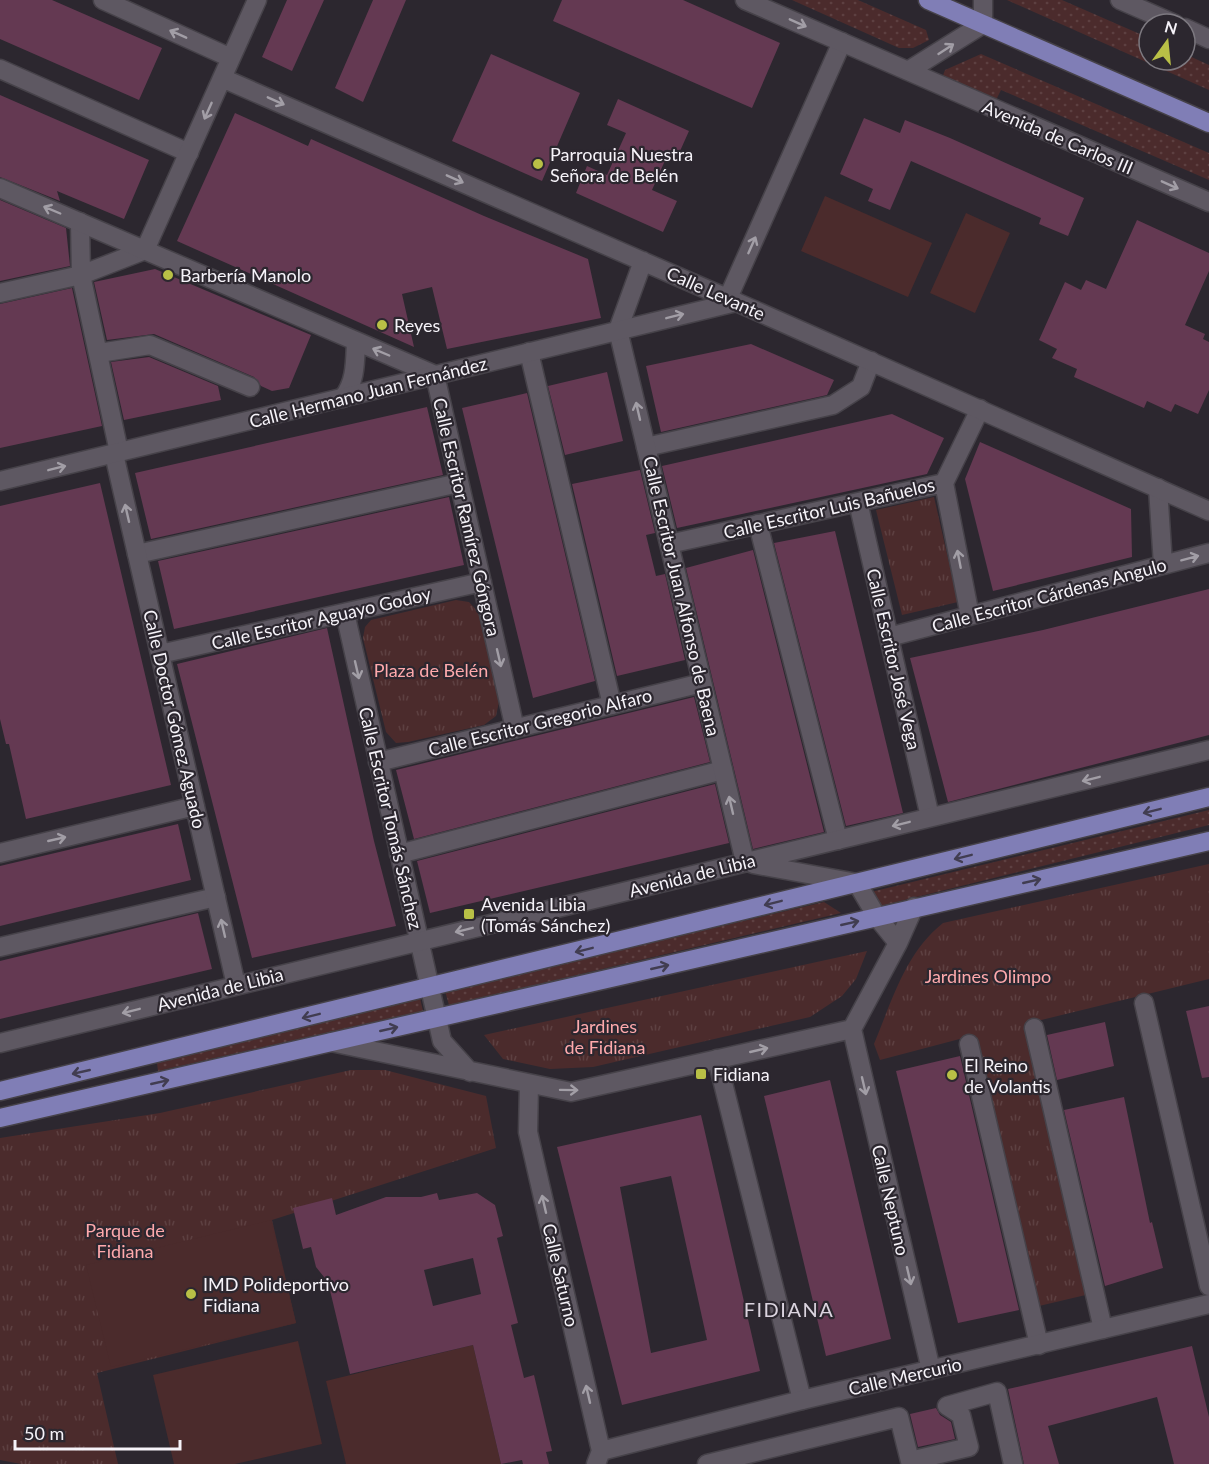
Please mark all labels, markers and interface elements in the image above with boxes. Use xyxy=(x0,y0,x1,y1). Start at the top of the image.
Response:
north arrow xyxy=(1137,12,1197,72)
text: N xyxy=(1163,16,1179,38)
one-way arrow xyxy=(789,18,807,30)
one-way arrow xyxy=(170,28,188,39)
one-way arrow xyxy=(937,43,954,55)
street label: Avenida de Carlos III xyxy=(979,95,1137,179)
one-way arrow xyxy=(266,96,285,107)
one-way arrow xyxy=(201,101,213,119)
place label: Parroquia Nuestra Señora de Belén xyxy=(550,143,693,186)
marker: Parroquia Nuestra Señora de Belén xyxy=(531,157,545,171)
one-way arrow xyxy=(445,174,463,185)
one-way arrow xyxy=(1160,180,1178,191)
one-way arrow xyxy=(44,204,62,216)
one-way arrow xyxy=(746,236,758,254)
street label: Calle Levante xyxy=(663,262,769,324)
place label: Barbería Manolo xyxy=(180,264,311,286)
marker: Barbería Manolo xyxy=(161,268,175,282)
one-way arrow xyxy=(665,310,684,322)
place label: Reyes xyxy=(394,314,440,336)
marker: Reyes xyxy=(375,318,389,332)
one-way arrow xyxy=(372,346,391,357)
street label: Calle Hermano Juan Fernández xyxy=(247,352,489,432)
street label: Calle Escritor Ramírez Góngora xyxy=(429,396,505,638)
one-way arrow xyxy=(631,402,643,421)
street label: Calle Escritor Juan Alfonso de Baena xyxy=(639,454,725,738)
one-way arrow xyxy=(47,461,66,473)
street label: Calle Escritor Luis Bañuelos xyxy=(721,473,937,543)
one-way arrow xyxy=(121,504,133,523)
one-way arrow xyxy=(953,549,964,569)
one-way arrow xyxy=(1180,552,1199,564)
street label: Calle Escritor Cárdenas Angulo xyxy=(929,553,1169,637)
street label: Calle Escritor José Vega xyxy=(862,566,926,752)
street label: Calle Escritor Aguayo Godoy xyxy=(209,582,434,654)
street label: Calle Doctor Gómez Aguado xyxy=(139,607,211,831)
one-way arrow xyxy=(494,647,505,667)
park label: Plaza de Belén xyxy=(374,659,488,681)
one-way arrow xyxy=(352,660,364,679)
street label: Calle Escritor Gregorio Alfaro xyxy=(426,684,654,760)
street label: Calle Escritor Tomás Sánchez xyxy=(355,705,427,931)
one-way arrow xyxy=(1082,773,1101,785)
one-way arrow xyxy=(725,796,737,815)
one-way arrow xyxy=(1143,805,1162,817)
one-way arrow xyxy=(892,819,911,831)
one-way arrow xyxy=(47,833,66,845)
street label: Avenida de Libia xyxy=(627,849,757,901)
one-way arrow xyxy=(954,852,973,864)
one-way arrow xyxy=(1023,874,1042,886)
place label: Avenida Libia (Tomás Sánchez) xyxy=(481,893,610,936)
one-way arrow xyxy=(764,898,783,910)
marker: Avenida Libia (Tomás Sánchez) xyxy=(462,907,476,921)
one-way arrow xyxy=(841,917,860,929)
one-way arrow xyxy=(217,919,229,938)
one-way arrow xyxy=(454,925,473,937)
one-way arrow xyxy=(575,944,594,956)
one-way arrow xyxy=(650,961,670,972)
street label: Avenida de Libia xyxy=(155,963,285,1015)
park label: Jardines Olimpo xyxy=(925,965,1051,987)
one-way arrow xyxy=(122,1005,141,1017)
one-way arrow xyxy=(302,1011,321,1023)
park label: Jardines de Fidiana xyxy=(565,1015,646,1058)
one-way arrow xyxy=(379,1023,398,1035)
one-way arrow xyxy=(749,1043,768,1055)
place label: El Reino de Volantis xyxy=(964,1054,1051,1097)
place label: Fidiana xyxy=(713,1063,770,1085)
one-way arrow xyxy=(72,1066,91,1078)
marker: Fidiana xyxy=(694,1067,708,1081)
marker: El Reino de Volantis xyxy=(945,1068,959,1082)
one-way arrow xyxy=(150,1076,169,1088)
one-way arrow xyxy=(858,1077,870,1096)
one-way arrow xyxy=(558,1084,578,1096)
street label: Calle Neptuno xyxy=(868,1142,914,1258)
one-way arrow xyxy=(538,1195,550,1214)
park label: Parque de Fidiana xyxy=(85,1219,165,1262)
street label: Calle Saturno xyxy=(538,1221,584,1329)
one-way arrow xyxy=(903,1266,915,1285)
place label: IMD Polideportivo Fidiana xyxy=(203,1273,349,1316)
marker: IMD Polideportivo Fidiana xyxy=(184,1287,198,1301)
district label: FIDIANA xyxy=(744,1297,834,1321)
street label: Calle Mercurio xyxy=(846,1352,964,1400)
one-way arrow xyxy=(581,1385,593,1404)
scale bar xyxy=(15,1413,180,1451)
text: 50 m xyxy=(24,1422,64,1444)

